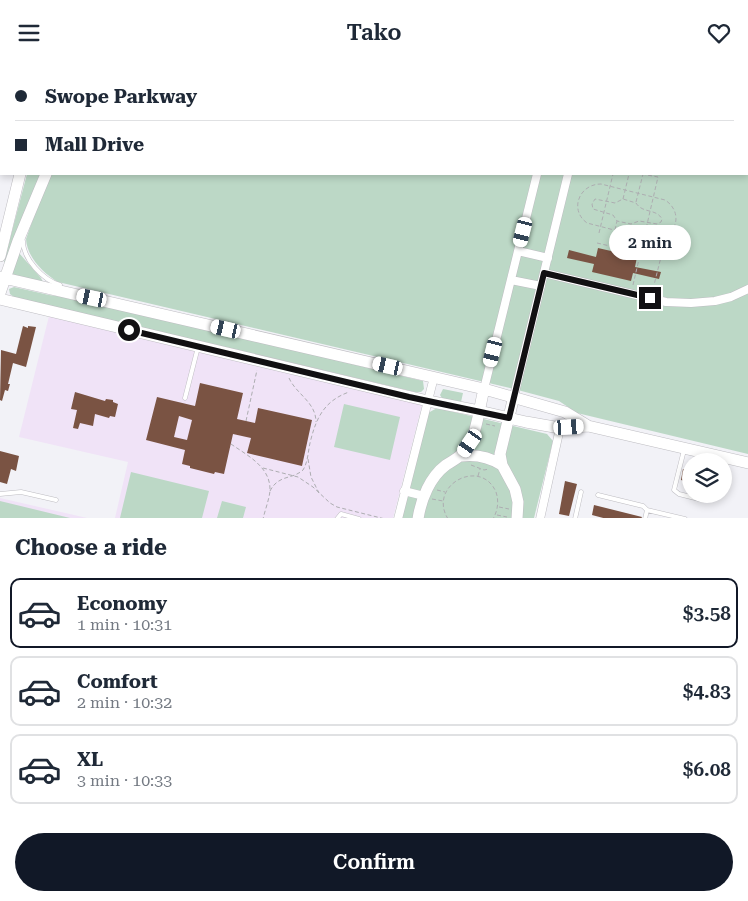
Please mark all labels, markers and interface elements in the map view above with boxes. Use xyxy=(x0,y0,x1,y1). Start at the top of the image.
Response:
icon: menu xyxy=(15,19,43,47)
icon: heart xyxy=(705,19,733,47)
text: Tako xyxy=(347,20,401,45)
text: Swope Parkway xyxy=(45,85,197,108)
text: Mall Drive xyxy=(45,133,144,156)
car xyxy=(512,216,533,248)
callout: 2 min xyxy=(609,225,691,261)
text: 2 min xyxy=(628,233,672,252)
route end xyxy=(639,287,661,309)
car xyxy=(75,288,108,308)
car xyxy=(209,318,242,340)
route start xyxy=(118,319,140,341)
car xyxy=(482,336,503,368)
car xyxy=(371,355,404,377)
car xyxy=(553,419,584,435)
car xyxy=(455,426,484,460)
map controls xyxy=(682,453,732,503)
button: layers xyxy=(682,453,732,503)
text: Choose a ride xyxy=(15,535,167,560)
icon: car xyxy=(17,591,62,636)
text: Economy xyxy=(77,592,167,615)
text: $3.58 xyxy=(683,602,731,625)
text: 1 min · 10:31 xyxy=(77,615,172,634)
icon: car xyxy=(17,669,62,714)
text: Comfort xyxy=(77,670,158,693)
text: $4.83 xyxy=(683,680,731,703)
text: 2 min · 10:32 xyxy=(77,693,172,712)
icon: car xyxy=(17,747,62,792)
text: XL xyxy=(77,748,103,771)
text: $6.08 xyxy=(683,758,731,781)
text: 3 min · 10:33 xyxy=(77,771,172,790)
button: Confirm xyxy=(15,833,733,891)

